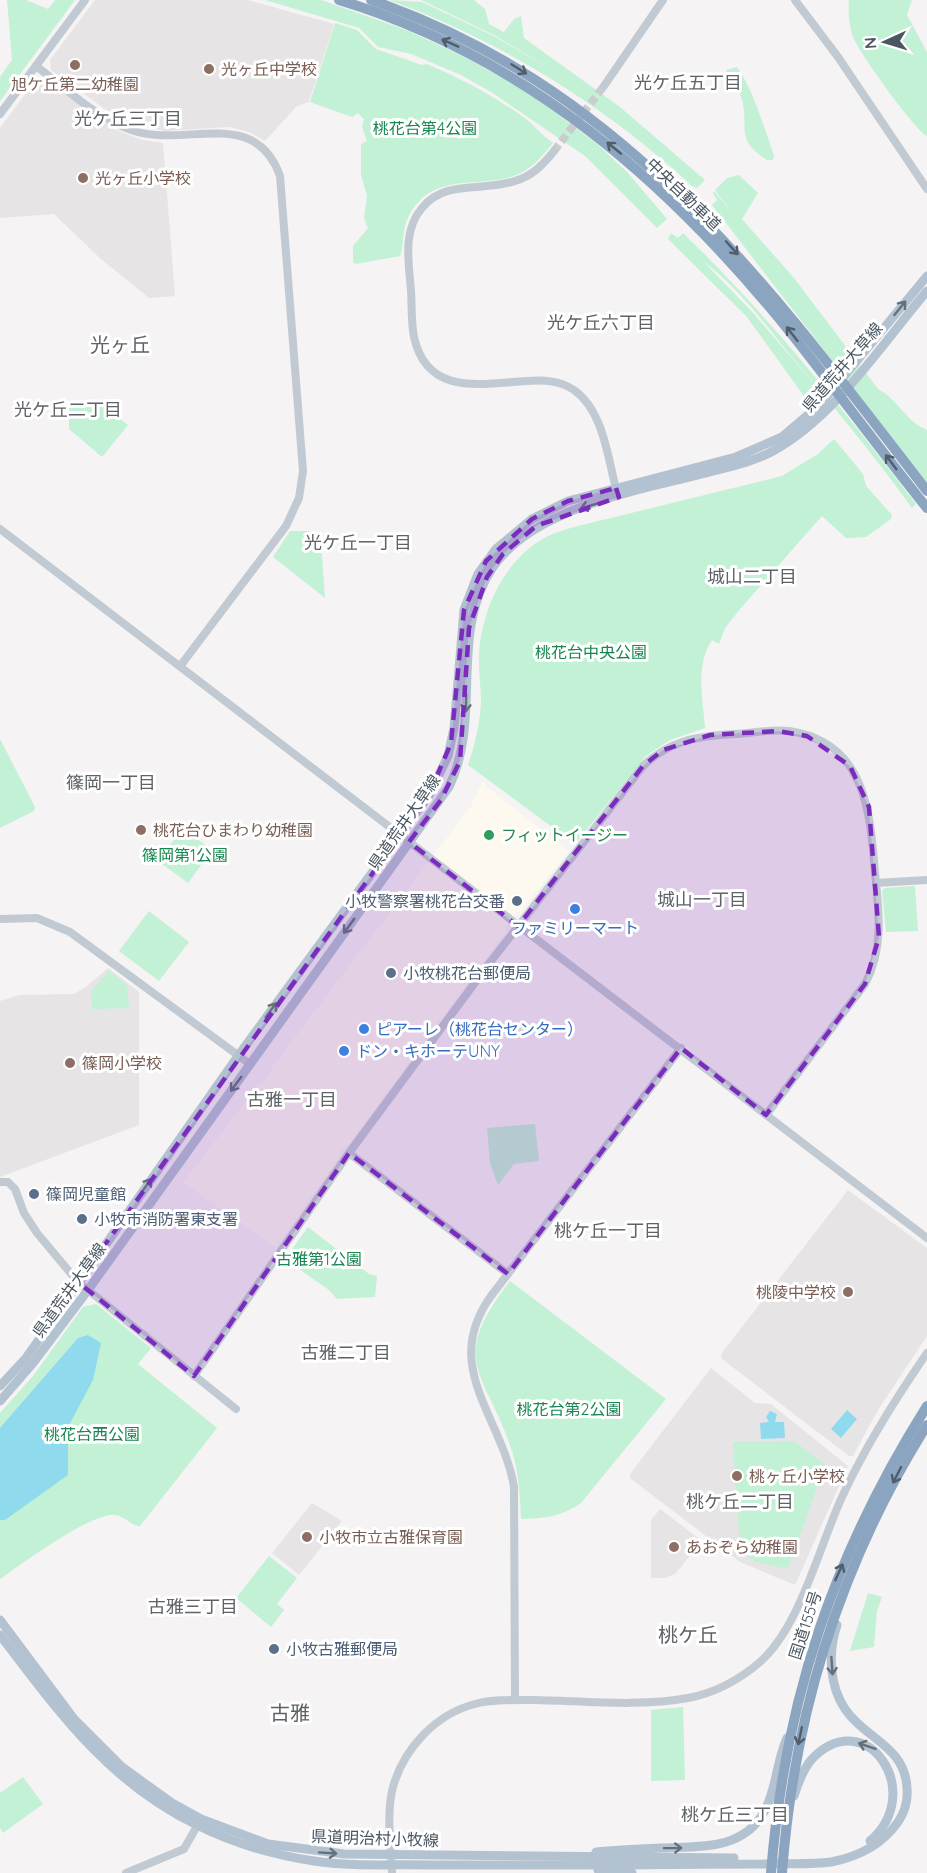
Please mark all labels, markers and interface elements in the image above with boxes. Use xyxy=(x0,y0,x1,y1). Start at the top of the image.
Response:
north arrow xyxy=(855,12,915,72)
text: N xyxy=(860,36,880,50)
one-way arrow xyxy=(441,37,459,49)
marker: 旭ケ丘第二幼稚園 xyxy=(68,58,82,72)
place label: 光ヶ丘中学校 xyxy=(221,59,317,79)
marker: 光ヶ丘中学校 xyxy=(202,62,216,76)
one-way arrow xyxy=(511,62,528,75)
district label: 光ケ丘五丁目 xyxy=(634,71,742,94)
place label: 旭ケ丘第二幼稚園 xyxy=(11,74,139,94)
district label: 光ケ丘三丁目 xyxy=(74,107,182,130)
park label: 桃花台第4公園 xyxy=(373,118,477,138)
one-way arrow xyxy=(606,142,622,155)
street label: 中央自動車道 xyxy=(643,153,725,235)
place label: 光ヶ丘小学校 xyxy=(95,168,191,188)
marker: 光ヶ丘小学校 xyxy=(76,171,90,185)
one-way arrow xyxy=(725,240,739,255)
one-way arrow xyxy=(894,300,907,316)
district label: 光ケ丘六丁目 xyxy=(547,311,655,334)
street label: 県道荒井大草線 xyxy=(798,318,886,416)
one-way arrow xyxy=(785,326,798,342)
district label: 光ヶ丘 xyxy=(90,332,150,357)
district label: 光ケ丘二丁目 xyxy=(14,398,122,421)
one-way arrow xyxy=(885,454,898,470)
one-way arrow xyxy=(580,500,599,512)
district label: 光ケ丘一丁目 xyxy=(304,531,412,554)
district label: 城山二丁目 xyxy=(707,565,797,588)
park label: 桃花台中央公園 xyxy=(535,642,647,662)
one-way arrow xyxy=(461,692,472,712)
street label: 県道荒井大草線 xyxy=(364,770,444,874)
district label: 篠岡一丁目 xyxy=(66,771,156,794)
place label: 桃花台ひまわり幼稚園 xyxy=(153,820,313,840)
marker: 桃花台ひまわり幼稚園 xyxy=(134,823,148,837)
place label: フィットイージー xyxy=(501,825,628,845)
marker: フィットイージー xyxy=(482,828,496,842)
park label: 篠岡第1公園 xyxy=(142,845,228,865)
district label: 城山一丁目 xyxy=(657,888,747,911)
place label: 小牧警察署桃花台交番 xyxy=(345,891,505,911)
marker: 小牧警察署桃花台交番 xyxy=(510,894,524,908)
marker: ファミリーマート xyxy=(568,902,582,916)
one-way arrow xyxy=(343,917,355,933)
place label: ファミリーマート xyxy=(511,918,639,938)
place label: 小牧桃花台郵便局 xyxy=(403,963,531,983)
marker: 小牧桃花台郵便局 xyxy=(384,966,398,980)
one-way arrow xyxy=(265,1003,277,1019)
place label: ピアーレ（桃花台センター） xyxy=(376,1019,583,1039)
marker: ピアーレ（桃花台センター） xyxy=(357,1022,371,1036)
place label: ドン・キホーテUNY xyxy=(356,1041,500,1061)
marker: ドン・キホーテUNY xyxy=(337,1044,351,1058)
place label: 篠岡小学校 xyxy=(82,1053,162,1073)
marker: 篠岡小学校 xyxy=(63,1056,77,1070)
one-way arrow xyxy=(229,1076,242,1092)
district label: 古雅一丁目 xyxy=(247,1088,337,1111)
one-way arrow xyxy=(140,1179,152,1195)
place label: 篠岡児童館 xyxy=(46,1184,126,1204)
marker: 篠岡児童館 xyxy=(27,1187,41,1201)
place label: 小牧市消防署東支署 xyxy=(94,1209,238,1229)
marker: 小牧市消防署東支署 xyxy=(75,1212,89,1226)
district label: 桃ケ丘一丁目 xyxy=(554,1219,662,1242)
street label: 県道荒井大草線 xyxy=(28,1239,110,1341)
park label: 古雅第1公園 xyxy=(276,1249,362,1269)
place label: 桃陵中学校 xyxy=(756,1282,836,1302)
marker: 桃陵中学校 xyxy=(841,1285,855,1299)
district label: 古雅二丁目 xyxy=(301,1341,391,1364)
park label: 桃花台第2公園 xyxy=(517,1399,621,1419)
park label: 桃花台西公園 xyxy=(44,1424,140,1444)
place label: 桃ヶ丘小学校 xyxy=(749,1466,845,1486)
one-way arrow xyxy=(891,1466,903,1484)
marker: 桃ヶ丘小学校 xyxy=(730,1469,744,1483)
district label: 桃ケ丘二丁目 xyxy=(686,1490,794,1513)
place label: 小牧市立古雅保育園 xyxy=(319,1527,463,1547)
marker: 小牧市立古雅保育園 xyxy=(300,1530,314,1544)
place label: あおぞら幼稚園 xyxy=(686,1537,798,1557)
marker: あおぞら幼稚園 xyxy=(667,1540,681,1554)
one-way arrow xyxy=(834,1563,845,1581)
street label: 国道155号 xyxy=(784,1588,826,1662)
district label: 古雅三丁目 xyxy=(148,1595,238,1618)
district label: 桃ケ丘 xyxy=(658,1622,718,1647)
place label: 小牧古雅郵便局 xyxy=(286,1639,398,1659)
marker: 小牧古雅郵便局 xyxy=(267,1642,281,1656)
one-way arrow xyxy=(826,1655,837,1675)
district label: 古雅 xyxy=(270,1700,310,1725)
one-way arrow xyxy=(794,1725,805,1745)
one-way arrow xyxy=(858,1740,877,1751)
district label: 桃ケ丘三丁目 xyxy=(681,1803,789,1826)
street label: 県道明治村小牧線 xyxy=(311,1826,439,1850)
one-way arrow xyxy=(662,1842,682,1853)
one-way arrow xyxy=(318,1848,338,1859)

